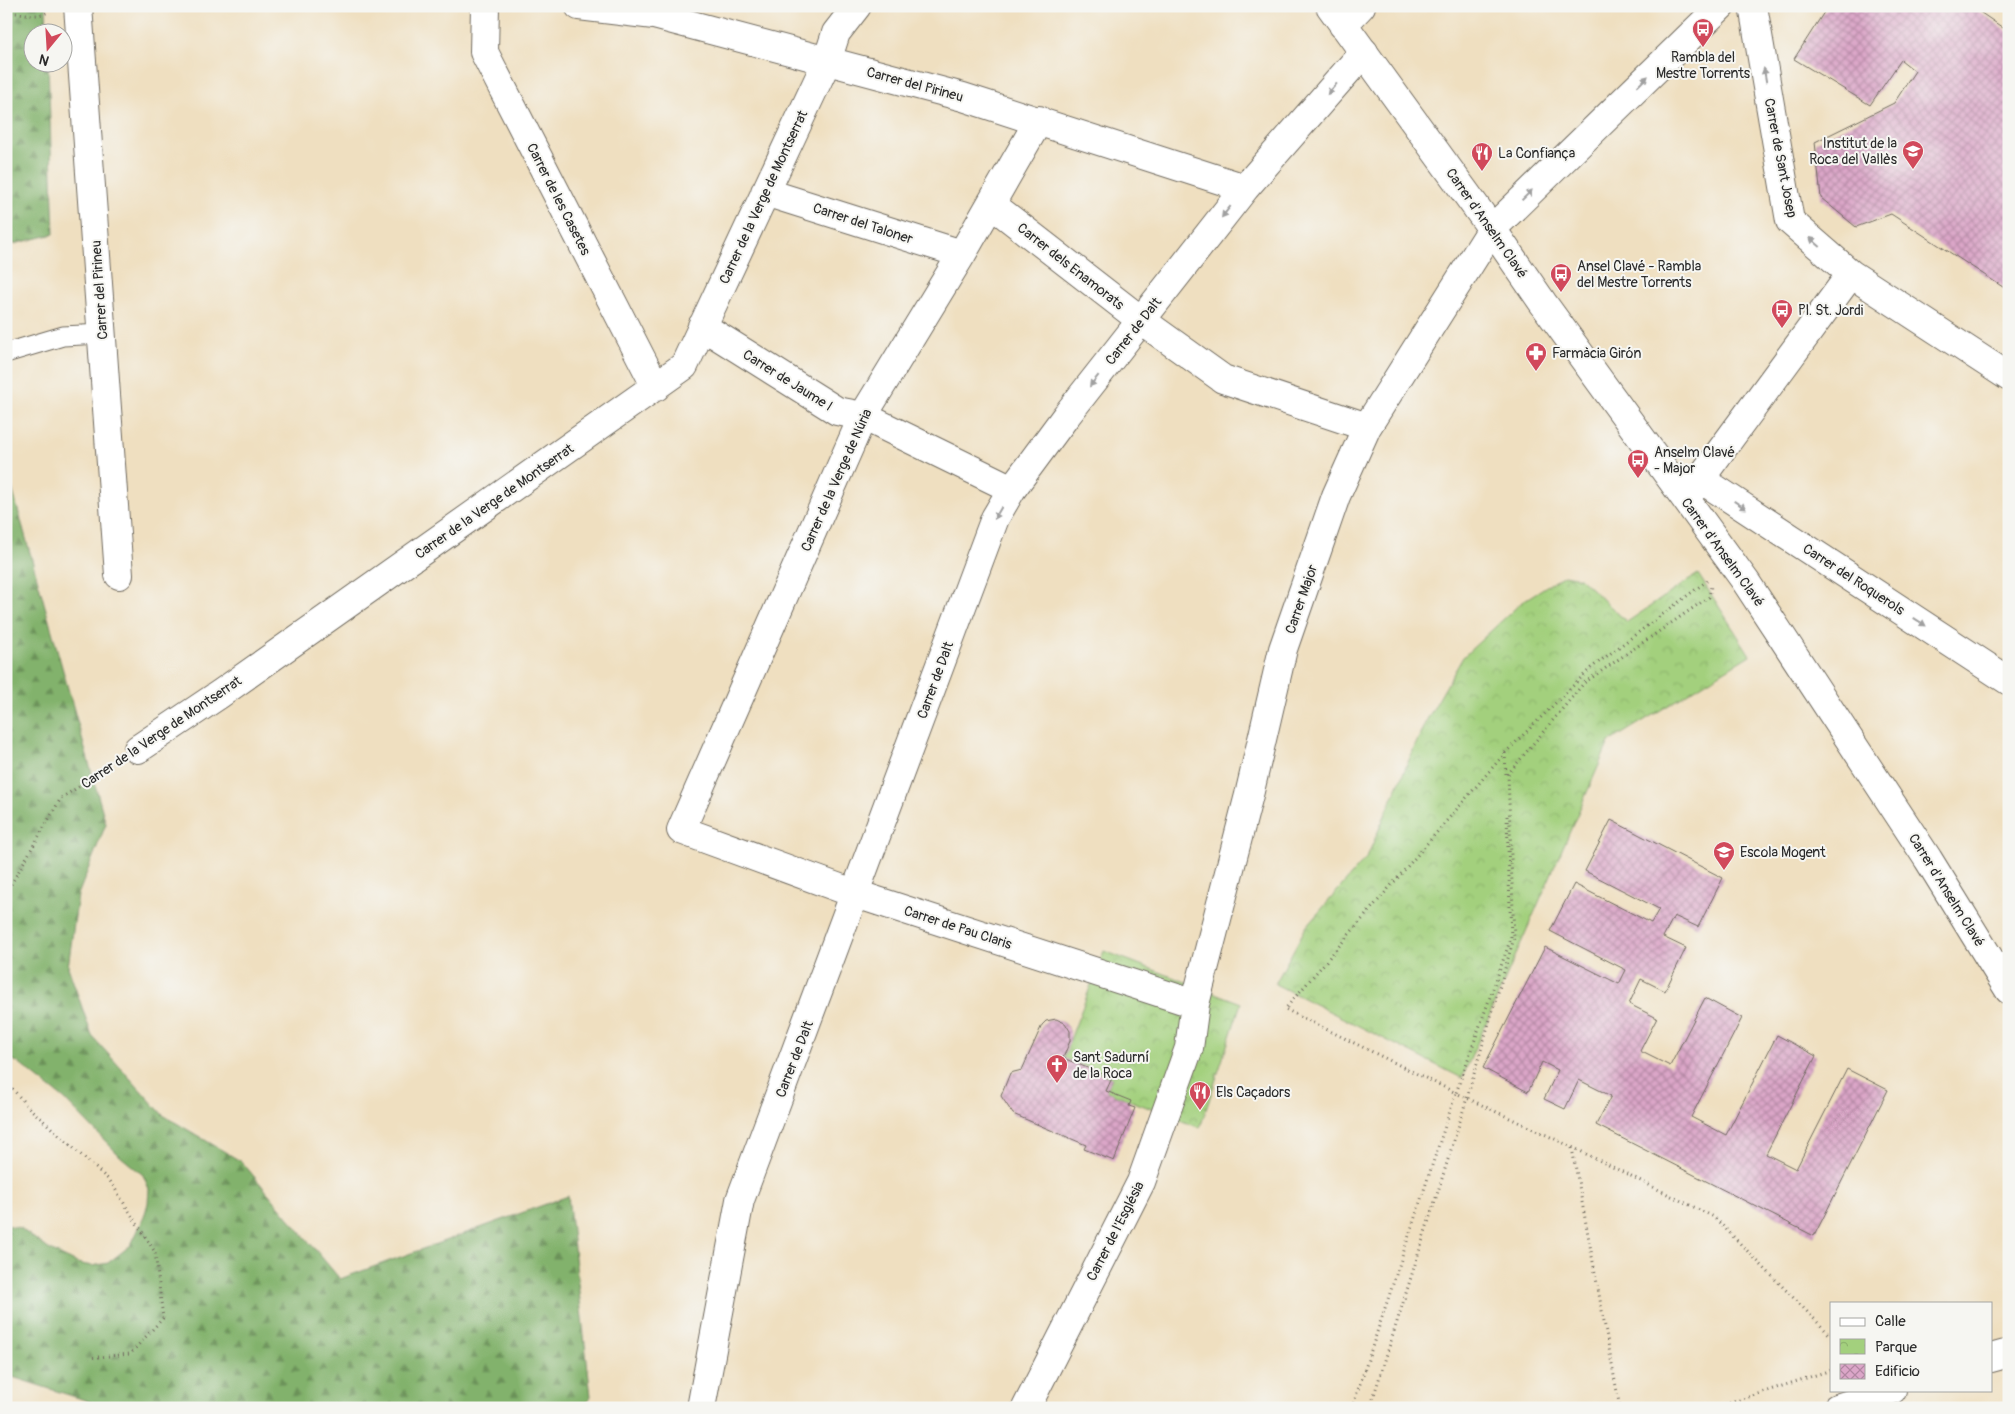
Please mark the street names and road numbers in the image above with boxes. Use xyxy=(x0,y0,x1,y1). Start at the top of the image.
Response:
street label: Carrer del Pirineu xyxy=(865,63,965,106)
street label: Carrer de Sant Josep xyxy=(1761,97,1801,220)
street label: Carrer de la Verge de Montserrat xyxy=(716,107,811,287)
street label: Carrer de les Casetes xyxy=(523,140,594,259)
street label: Carrer d'Anselm Clavé xyxy=(1442,165,1531,282)
street label: Carrer del Taloner xyxy=(811,199,915,248)
street label: Carrer dels Enamorats xyxy=(1014,219,1128,314)
street label: Carrer del Pirineu xyxy=(88,240,111,340)
street label: Carrer de Dalt xyxy=(1102,294,1165,368)
street label: Carrer de Jaume I xyxy=(740,346,836,415)
street label: Carrer de la Verge de Núria xyxy=(797,406,876,554)
street label: Carrer de la Verge de Montserrat xyxy=(412,440,577,563)
street label: Carrer d'Anselm Clavé xyxy=(1677,495,1768,610)
street label: Carrer del Roquerols xyxy=(1800,540,1908,619)
street label: Carrer Major xyxy=(1282,562,1321,636)
street label: Carrer de Dalt xyxy=(914,639,957,721)
street label: Carrer de la Verge de Montserrat xyxy=(78,672,245,792)
street label: Carrer d'Anselm Clavé xyxy=(1905,830,1988,950)
street label: Carrer de Pau Claris xyxy=(902,902,1015,953)
street label: Carrer de Dalt xyxy=(772,1018,817,1100)
street label: Carrer de l'Església xyxy=(1083,1179,1148,1284)

